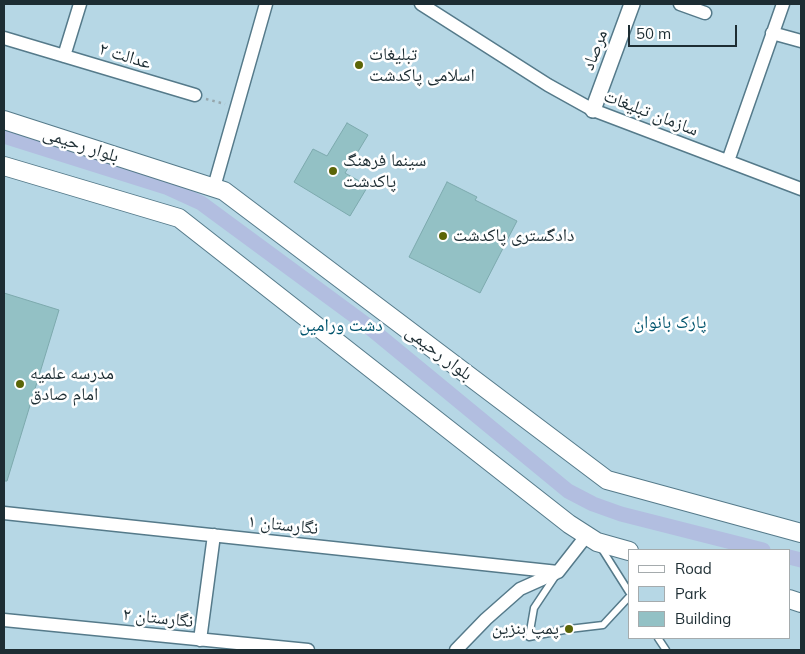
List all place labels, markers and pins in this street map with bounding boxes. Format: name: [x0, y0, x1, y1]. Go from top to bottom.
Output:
place label: تبلیغات اسلامی پاکدشت: [369, 44, 475, 86]
marker: تبلیغات اسلامی پاکدشت: [353, 59, 365, 71]
place label: سینما فرهنگ پاکدشت: [343, 150, 426, 192]
marker: سینما فرهنگ پاکدشت: [327, 165, 339, 177]
place label: دادگستری پاکدشت: [453, 225, 574, 247]
marker: دادگستری پاکدشت: [437, 230, 449, 242]
place label: مدرسه علمیه امام صادق: [30, 363, 114, 406]
marker: مدرسه علمیه امام صادق: [14, 378, 26, 390]
place label: پمپ بنزین: [492, 618, 559, 640]
marker: پمپ بنزین: [563, 623, 575, 635]

